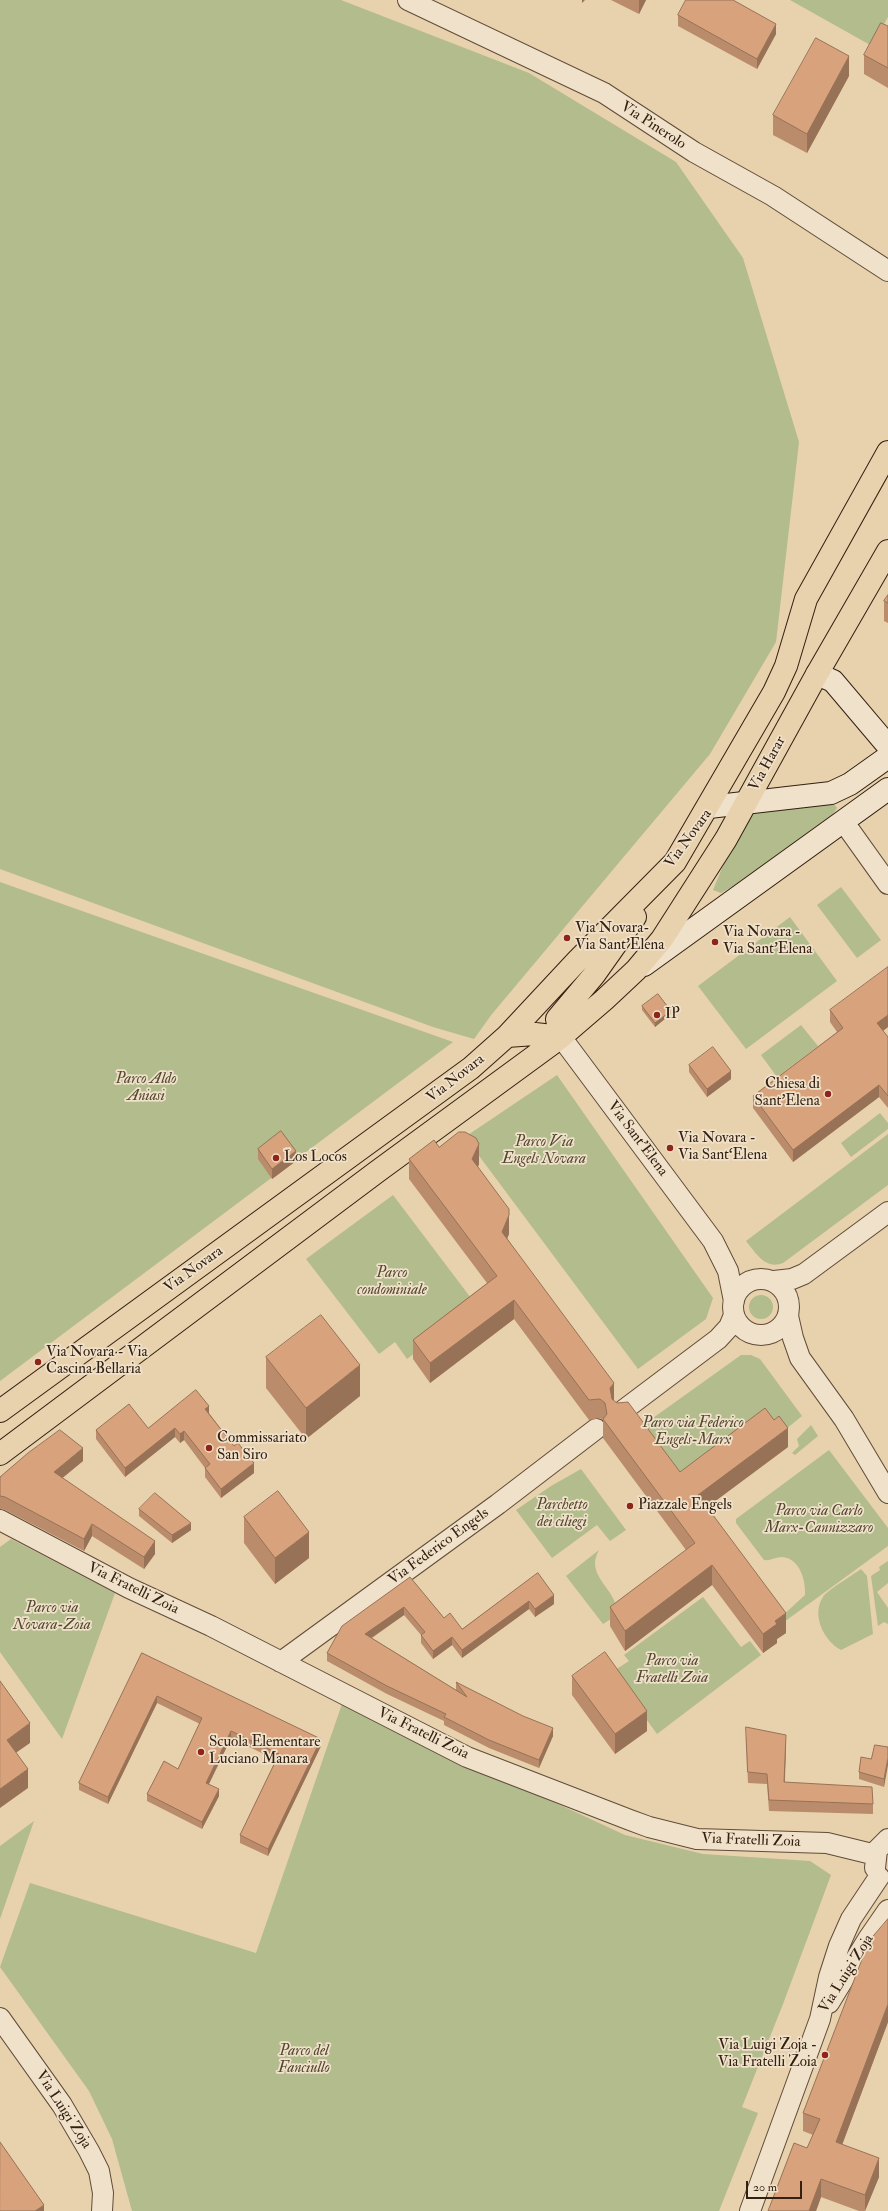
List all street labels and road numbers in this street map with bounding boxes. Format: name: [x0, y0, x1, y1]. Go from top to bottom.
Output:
street label: Via Pinerolo: [617, 98, 689, 154]
street label: Via Harar: [746, 734, 790, 794]
street label: Via Novara: [662, 806, 716, 872]
street label: Via Novara: [424, 1051, 488, 1107]
street label: Via Sant’Elena: [603, 1098, 671, 1180]
street label: Via Novara: [161, 1243, 227, 1297]
street label: Via Federico Engels: [385, 1504, 493, 1590]
street label: Via Fratelli Zoia: [84, 1559, 182, 1619]
street label: Via Fratelli Zoia: [374, 1704, 472, 1764]
street label: Via Fratelli Zoia: [701, 1830, 801, 1852]
street label: Via Luigi Zoja: [816, 1931, 878, 2017]
street label: Via Luigi Zoja: [31, 2068, 95, 2152]

